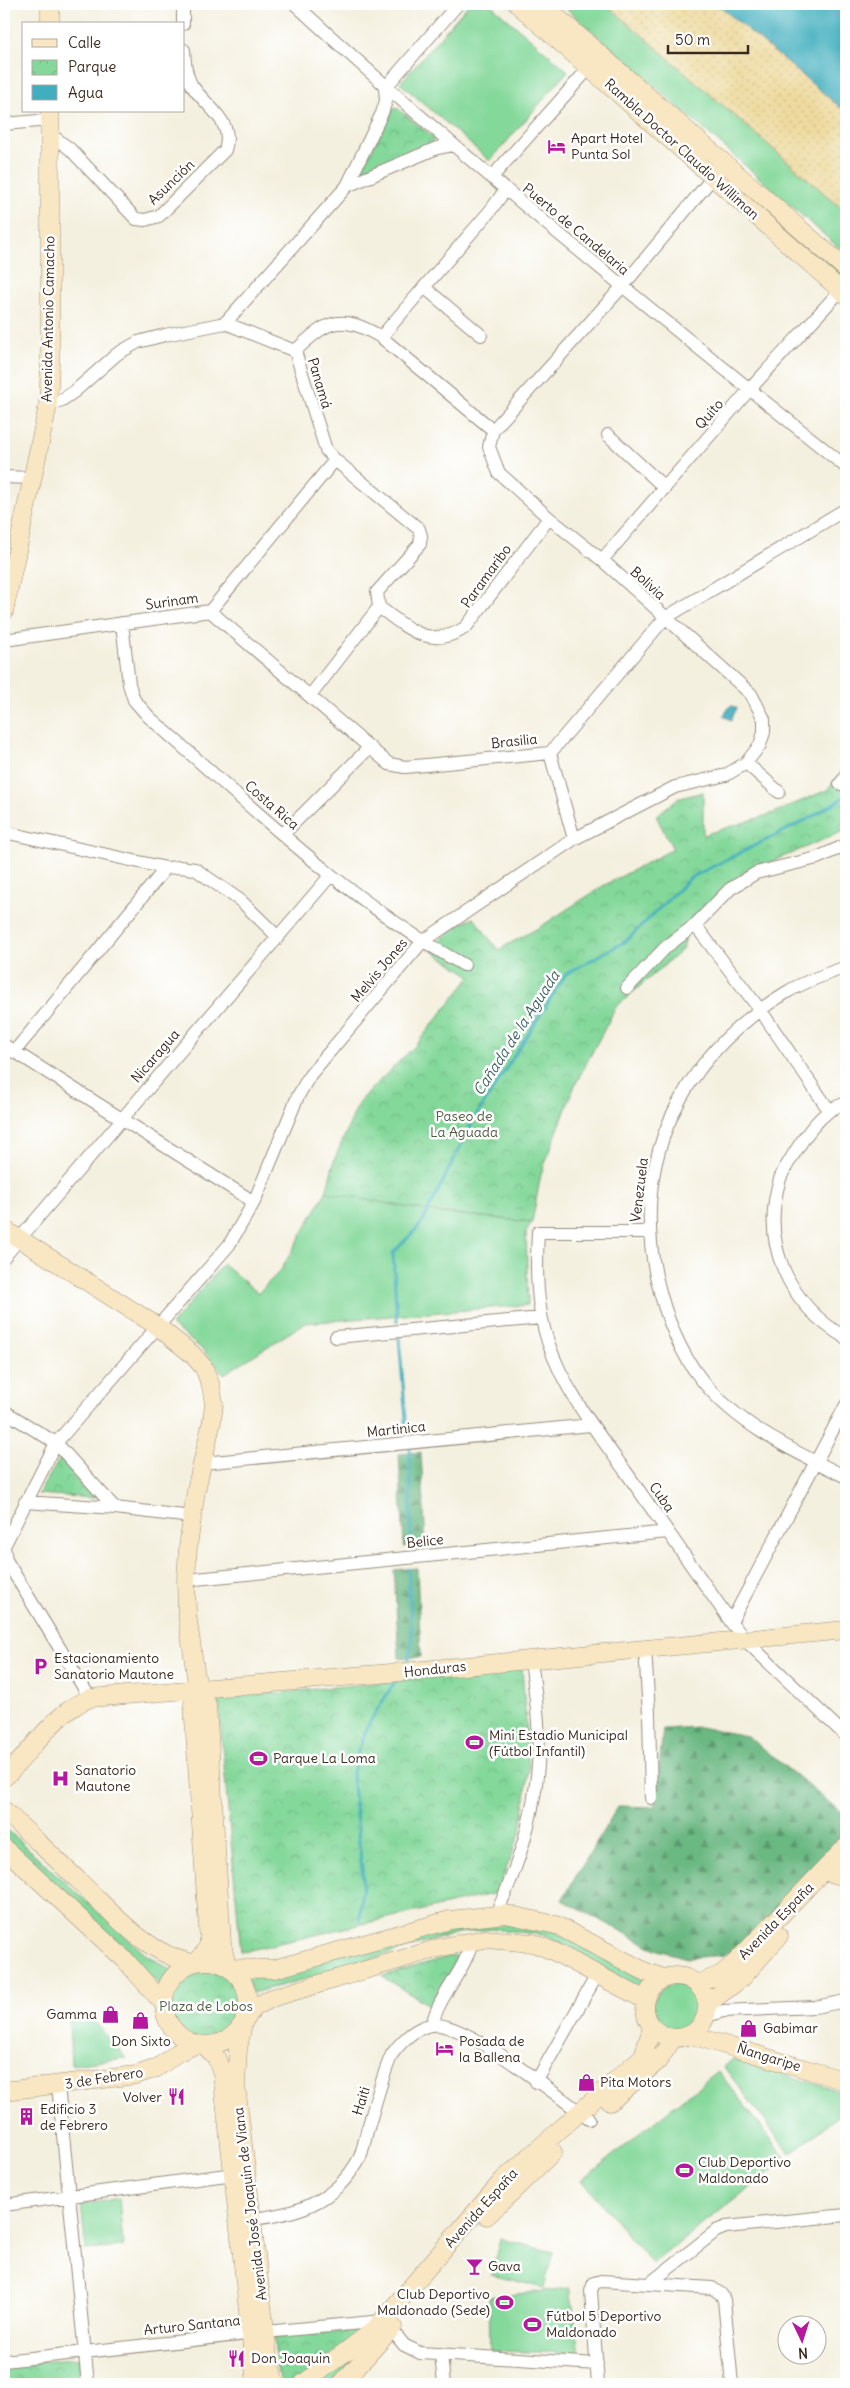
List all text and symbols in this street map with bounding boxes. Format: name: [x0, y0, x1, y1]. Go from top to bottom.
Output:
legend: [22, 22, 185, 112]
scale bar: [668, 22, 748, 54]
text: 50 m: [675, 30, 710, 49]
text: Calle: [68, 33, 101, 52]
text: Parque: [68, 57, 116, 76]
street label: Rambla Doctor Claudio Williman: [601, 75, 763, 223]
text: Agua: [68, 83, 104, 102]
place label: Apart Hotel Punta Sol: [571, 129, 643, 163]
hotel icon: Apart Hotel Punta Sol: [547, 136, 567, 156]
street label: Asunción: [144, 155, 198, 209]
street label: Puerto de Candelaria: [519, 179, 633, 279]
street label: Avenida Antonio Camacho: [38, 236, 58, 402]
street label: Panamá: [304, 355, 336, 411]
street label: Quito: [691, 395, 727, 433]
street label: Paramaribo: [457, 541, 515, 611]
street label: Bolivia: [627, 563, 669, 603]
street label: Surinam: [144, 588, 200, 614]
street label: Brasilia: [490, 730, 538, 752]
street label: Costa Rica: [241, 776, 303, 834]
street label: Melvis Jones: [347, 934, 411, 1006]
water label: Cañada de la Aguada: [469, 966, 564, 1099]
street label: Nicaragua: [127, 1025, 183, 1086]
park label: Paseo de La Aguada: [430, 1107, 498, 1141]
street label: Venezuela: [626, 1157, 652, 1223]
street label: Martinica: [366, 1417, 426, 1441]
street label: Cuba: [645, 1478, 679, 1516]
street label: Belice: [405, 1530, 445, 1552]
place label: Estacionamiento Sanatorio Mautone: [54, 1649, 174, 1683]
parking icon: Estacionamiento Sanatorio Mautone: [30, 1656, 50, 1676]
street label: Honduras: [403, 1657, 467, 1681]
place label: Mini Estadio Municipal (Fútbol Infantil): [489, 1726, 628, 1760]
sports icon: Mini Estadio Municipal (Fútbol Infantil): [465, 1733, 485, 1753]
sports icon: Parque La Loma: [249, 1748, 269, 1768]
place label: Parque La Loma: [273, 1749, 376, 1767]
place label: Sanatorio Mautone: [75, 1761, 136, 1795]
hospital icon: Sanatorio Mautone: [51, 1768, 71, 1788]
street label: Avenida España: [735, 1879, 817, 1963]
park label: Plaza de Lobos: [159, 1997, 253, 2015]
shop icon: Gamma: [101, 2004, 121, 2024]
place label: Gamma: [46, 2005, 97, 2023]
shop icon: Don Sixto: [131, 2011, 151, 2031]
shop icon: Gabimar: [739, 2018, 759, 2038]
place label: Gabimar: [763, 2019, 818, 2037]
place label: Don Sixto: [111, 2032, 171, 2050]
place label: Posada de la Ballena: [459, 2032, 525, 2066]
hotel icon: Posada de la Ballena: [435, 2039, 455, 2059]
street label: Ñangaripe: [735, 2039, 803, 2075]
street label: 3 de Febrero: [64, 2063, 145, 2093]
shop icon: Pita Motors: [576, 2072, 596, 2092]
place label: Pita Motors: [600, 2073, 671, 2091]
street label: Haiti: [348, 2084, 374, 2118]
restaurant icon: Volver: [166, 2087, 186, 2107]
place label: Volver: [123, 2088, 162, 2106]
place label: Edificio 3 de Febrero: [40, 2100, 108, 2134]
street label: Avenida José Joaquín de Viana: [229, 2106, 271, 2302]
building icon: Edificio 3 de Febrero: [16, 2107, 36, 2127]
place label: Club Deportivo Maldonado: [698, 2153, 791, 2187]
sports icon: Club Deportivo Maldonado: [674, 2160, 694, 2180]
street label: Avenida España: [441, 2165, 521, 2251]
bar icon: Gava: [464, 2256, 484, 2276]
place label: Gava: [488, 2257, 521, 2275]
place label: Club Deportivo Maldonado (Sede): [377, 2285, 490, 2319]
sports icon: Club Deportivo Maldonado (Sede): [494, 2292, 514, 2312]
place label: Fútbol 5 Deportivo Maldonado: [546, 2307, 661, 2341]
street label: Arturo Santana: [143, 2311, 241, 2339]
sports icon: Fútbol 5 Deportivo Maldonado: [522, 2314, 542, 2334]
north arrow: [778, 2316, 828, 2366]
text: N: [797, 2344, 808, 2362]
restaurant icon: Don Joaquin: [227, 2348, 247, 2368]
place label: Don Joaquin: [251, 2349, 330, 2367]

